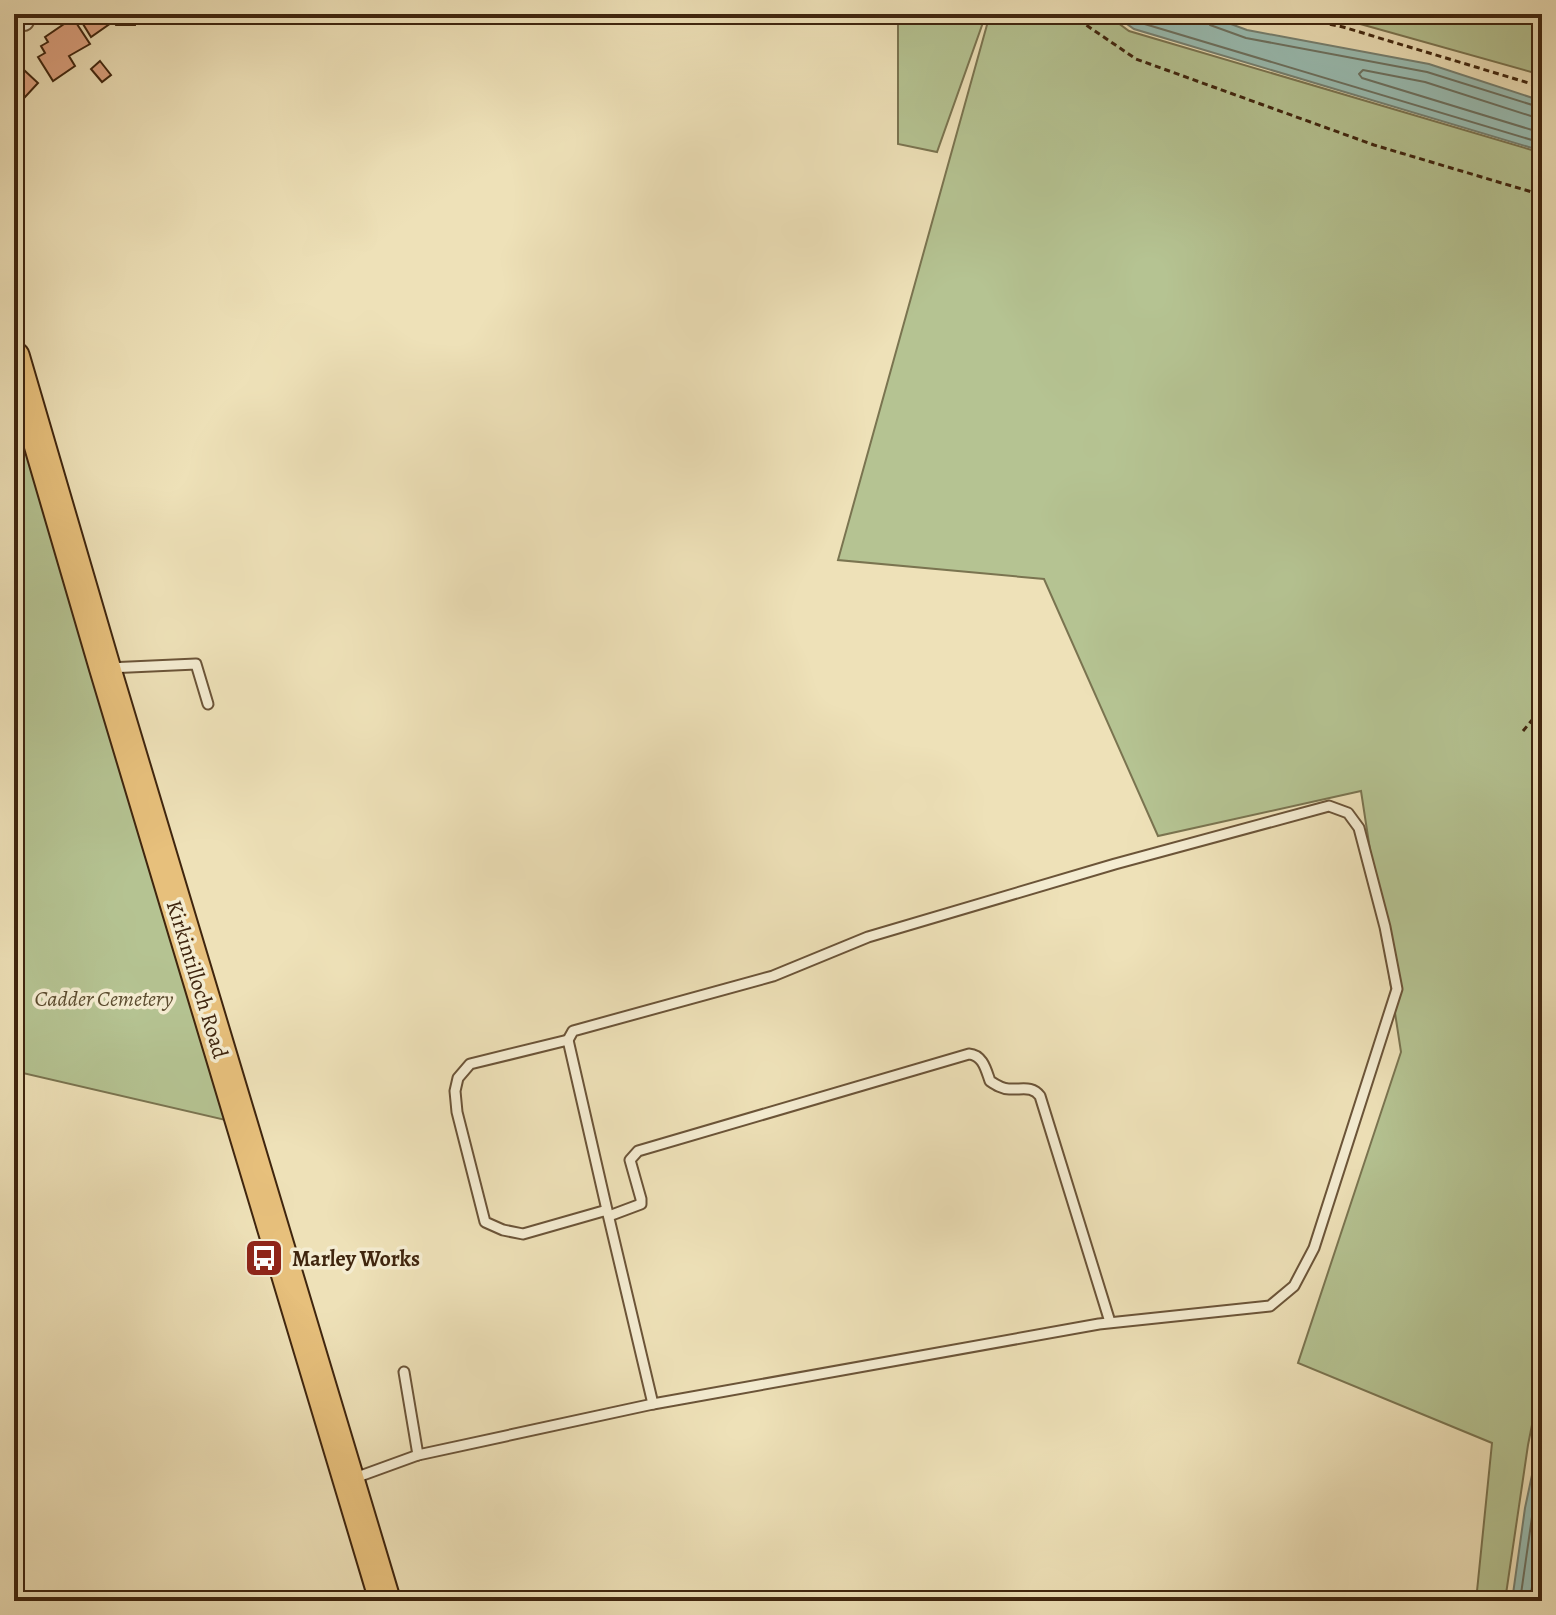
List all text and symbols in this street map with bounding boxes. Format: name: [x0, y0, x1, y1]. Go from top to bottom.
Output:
street label: Kirkintilloch Road: [159, 896, 235, 1062]
park label: Cadder Cemetery: [35, 984, 174, 1014]
bus stop icon: Marley Works: [243, 1237, 285, 1279]
place label: Marley Works: [292, 1244, 420, 1274]

